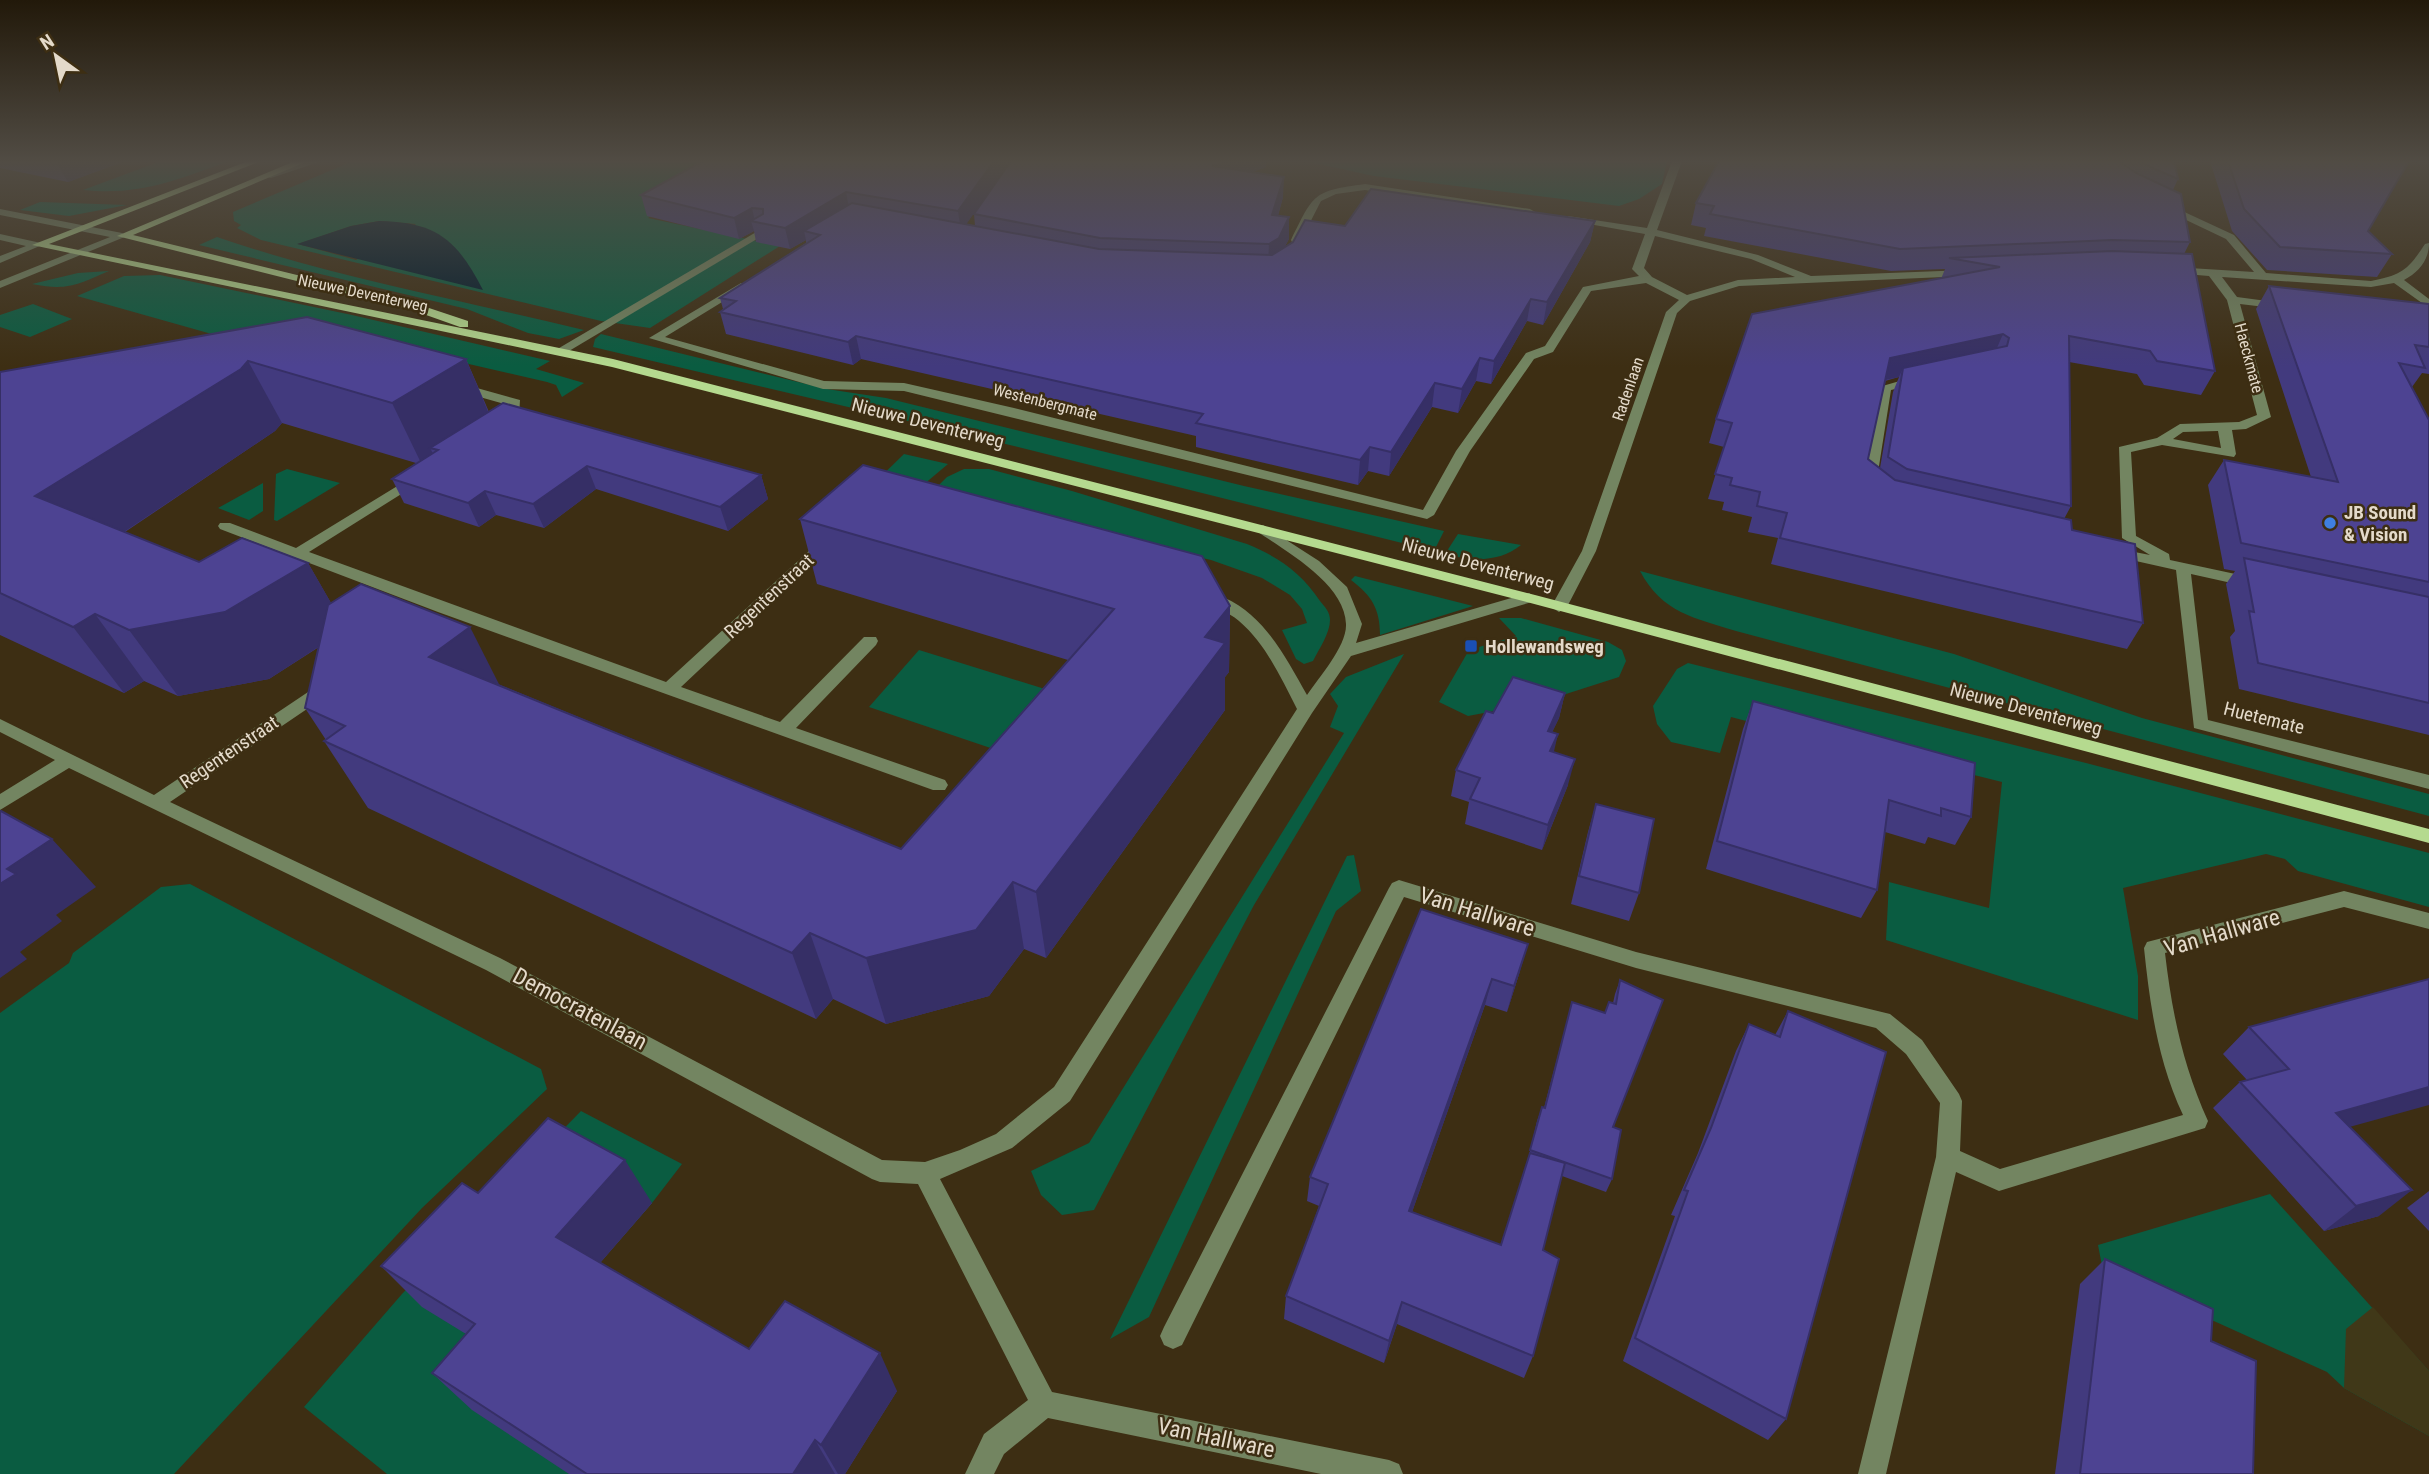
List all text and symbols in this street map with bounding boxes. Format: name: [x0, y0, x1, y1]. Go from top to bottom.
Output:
north arrow: [21, 21, 91, 91]
text: N: [36, 29, 58, 55]
street label: Nieuwe Deventerweg: [296, 270, 430, 316]
street label: Haeckmate: [2231, 321, 2267, 395]
street label: Radenlaan: [1608, 355, 1648, 423]
street label: Westenbergmate: [991, 380, 1099, 424]
street label: Nieuwe Deventerweg: [849, 393, 1007, 453]
place label: JB Sound & Vision: [2344, 501, 2416, 546]
marker: JB Sound & Vision: [2322, 515, 2338, 531]
street label: Nieuwe Deventerweg: [1399, 533, 1557, 595]
street label: Regentenstraat: [720, 549, 818, 643]
place label: Hollewandsweg: [1485, 635, 1604, 658]
marker: Hollewandsweg: [1463, 638, 1479, 654]
street label: Nieuwe Deventerweg: [1947, 678, 2105, 740]
street label: Huetemate: [2221, 697, 2307, 739]
street label: Regentenstraat: [175, 711, 283, 793]
street label: Van Hallware: [1416, 882, 1538, 942]
street label: Van Hallware: [2161, 904, 2283, 962]
street label: Democratenlaan: [508, 962, 652, 1056]
street label: Van Hallware: [1155, 1412, 1277, 1464]

